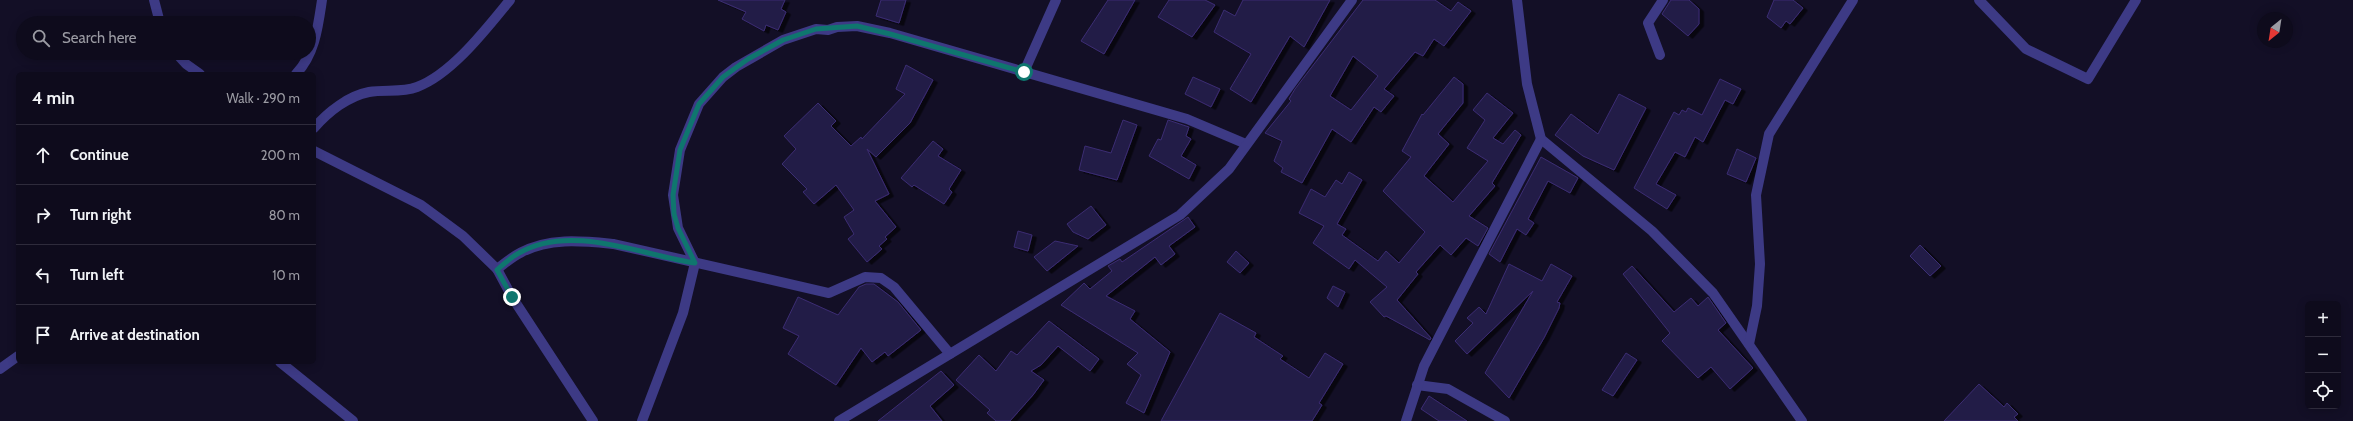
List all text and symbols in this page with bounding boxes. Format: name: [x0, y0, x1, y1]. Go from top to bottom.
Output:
north arrow: [2257, 12, 2293, 48]
search box: [16, 16, 316, 60]
icon: search: [30, 27, 52, 49]
text: Search here: [62, 29, 137, 47]
route start: [1015, 63, 1033, 81]
text: 4 min: [32, 88, 75, 108]
text: Walk · 290 m: [227, 90, 300, 106]
icon: ahead: [32, 144, 54, 166]
text: Continue: [70, 146, 129, 164]
text: 200 m: [261, 147, 300, 163]
icon: right: [32, 204, 54, 226]
text: Turn right: [70, 206, 131, 224]
text: 80 m: [269, 207, 300, 223]
icon: left: [32, 264, 54, 286]
text: Turn left: [70, 266, 124, 284]
text: 10 m: [272, 267, 300, 283]
route end: [503, 288, 521, 306]
map controls: [2305, 301, 2341, 409]
button: +: [2305, 301, 2341, 337]
icon: arrive: [32, 324, 54, 346]
text: Arrive at destination: [70, 326, 200, 344]
button: −: [2305, 337, 2341, 373]
button: locate: [2305, 373, 2341, 409]

